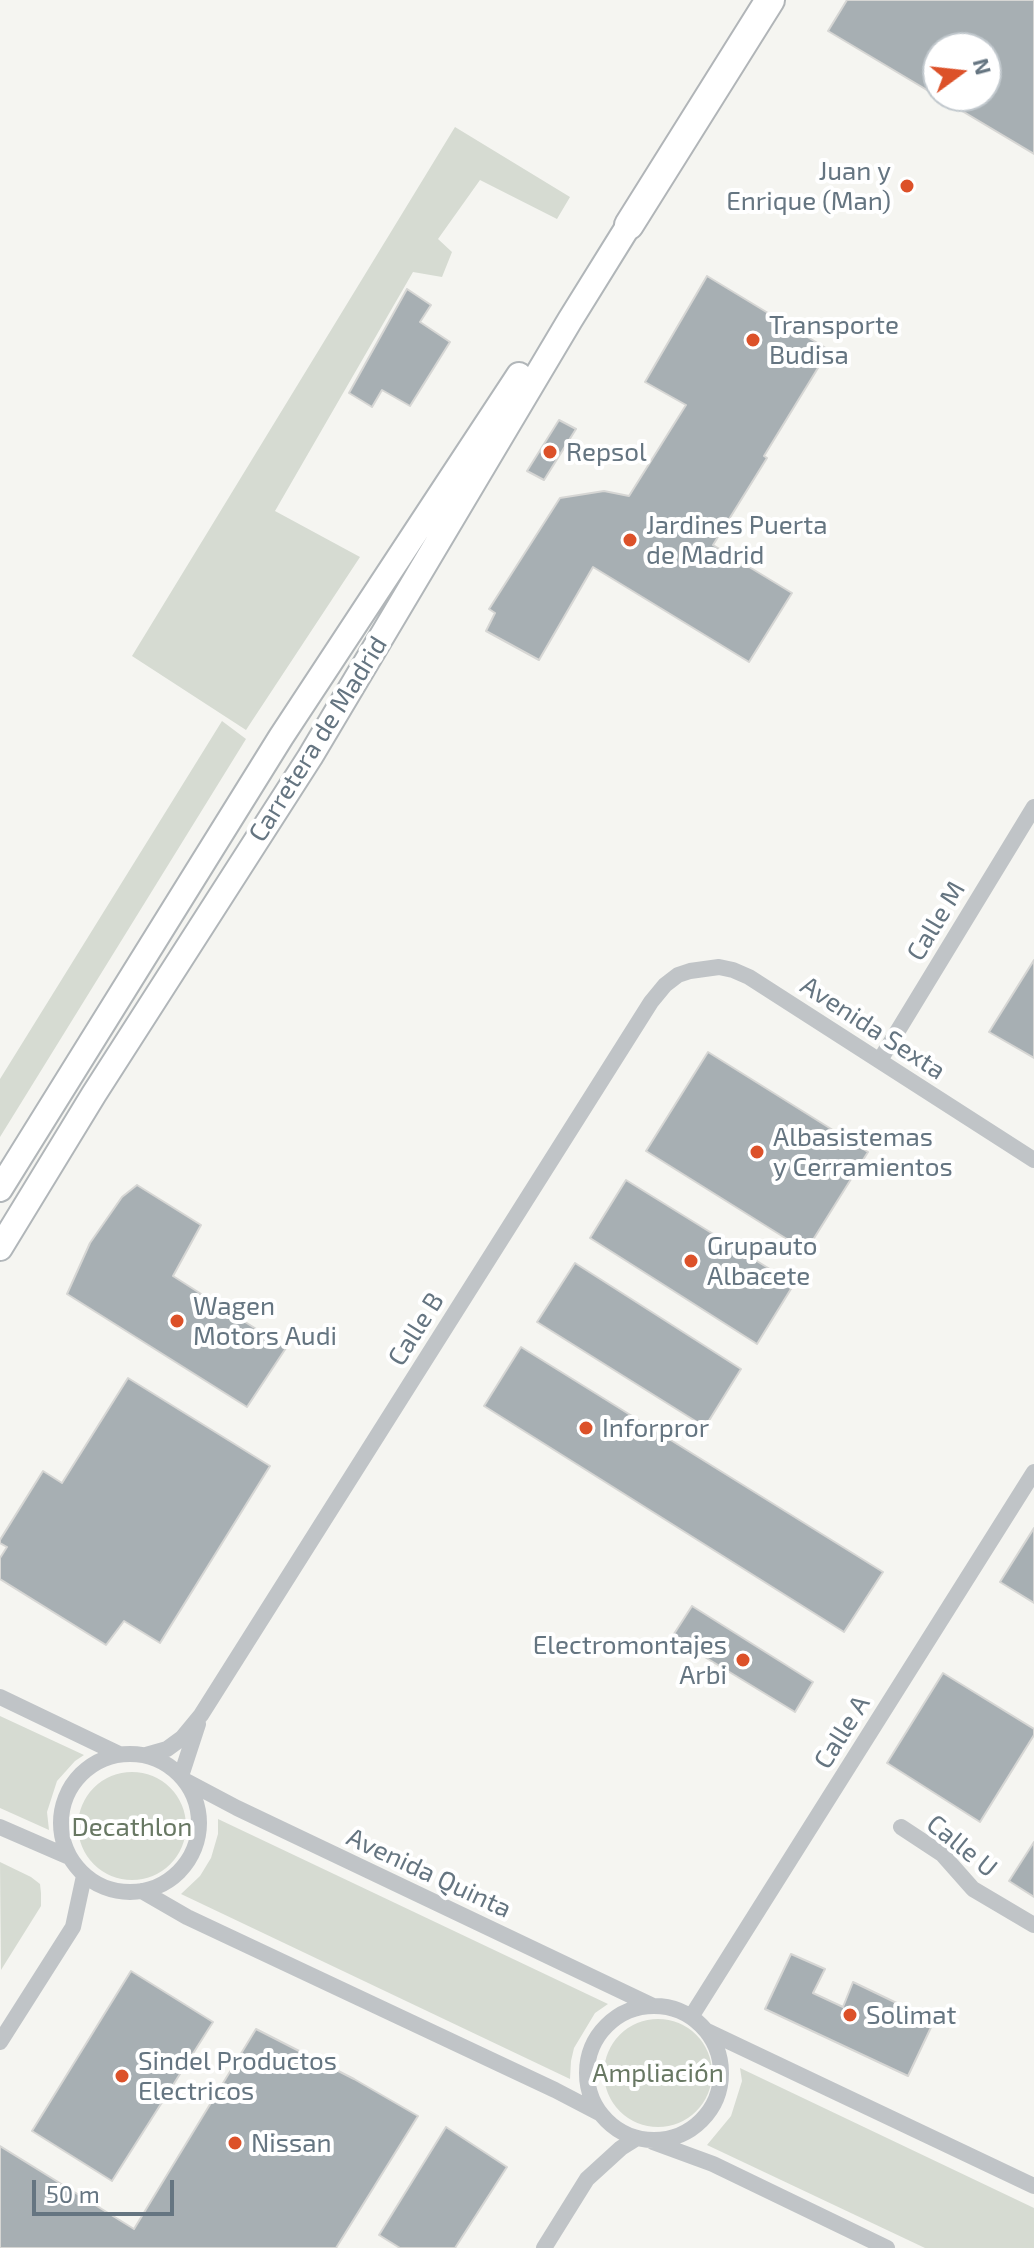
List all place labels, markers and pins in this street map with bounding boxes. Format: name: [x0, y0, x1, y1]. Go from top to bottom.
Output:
place label: Juan y Enrique (Man): [726, 155, 891, 216]
marker: Juan y Enrique (Man): [898, 177, 916, 195]
place label: Transporte Budisa: [769, 309, 899, 370]
marker: Transporte Budisa: [744, 331, 762, 349]
place label: Repsol: [566, 436, 647, 468]
marker: Repsol: [541, 443, 559, 461]
place label: Jardines Puerta de Madrid: [646, 509, 827, 570]
marker: Jardines Puerta de Madrid: [621, 531, 639, 549]
place label: Albasistemas y Cerramientos: [773, 1121, 953, 1182]
marker: Albasistemas y Cerramientos: [748, 1143, 766, 1161]
place label: Grupauto Albacete: [707, 1230, 817, 1292]
marker: Grupauto Albacete: [682, 1252, 700, 1270]
place label: Wagen Motors Audi: [193, 1290, 337, 1352]
marker: Wagen Motors Audi: [168, 1312, 186, 1330]
place label: Inforpror: [602, 1412, 709, 1444]
marker: Inforpror: [577, 1419, 595, 1437]
place label: Electromontajes Arbi: [533, 1629, 727, 1690]
marker: Electromontajes Arbi: [734, 1651, 752, 1669]
place label: Solimat: [866, 1999, 956, 2031]
marker: Solimat: [841, 2006, 859, 2024]
place label: Sindel Productos Electricos: [138, 2045, 337, 2106]
marker: Sindel Productos Electricos: [113, 2067, 131, 2085]
place label: Nissan: [251, 2127, 332, 2159]
marker: Nissan: [226, 2134, 244, 2152]

